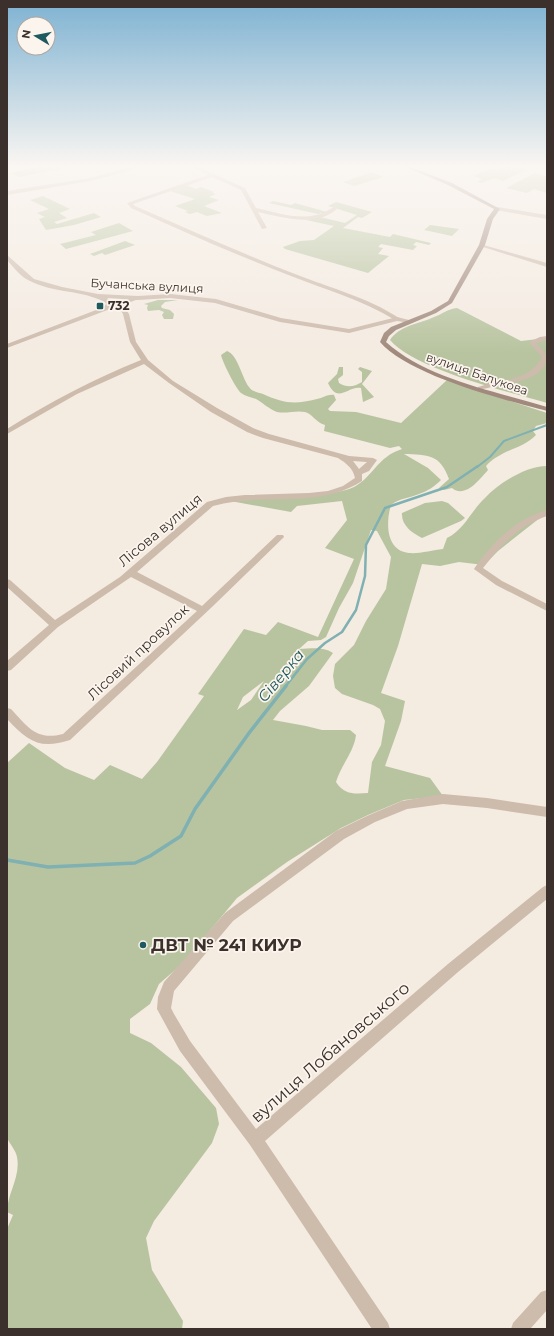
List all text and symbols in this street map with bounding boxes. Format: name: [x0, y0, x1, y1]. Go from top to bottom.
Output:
north arrow: [16, 16, 56, 56]
text: N: [18, 29, 34, 40]
street label: Бучанська вулиця: [90, 275, 204, 296]
place label: 732: [108, 298, 129, 313]
marker: 732: [95, 301, 105, 311]
street label: вулиця Балукова: [424, 349, 530, 398]
street label: Лісова вулиця: [114, 490, 206, 570]
street label: Лісовий провулок: [83, 600, 193, 704]
water label: Сіверка: [253, 646, 308, 706]
place label: ДВТ № 241 КИУР: [151, 935, 301, 955]
marker: ДВТ № 241 КИУР: [138, 940, 148, 950]
street label: вулиця Лобановського: [246, 977, 414, 1127]

